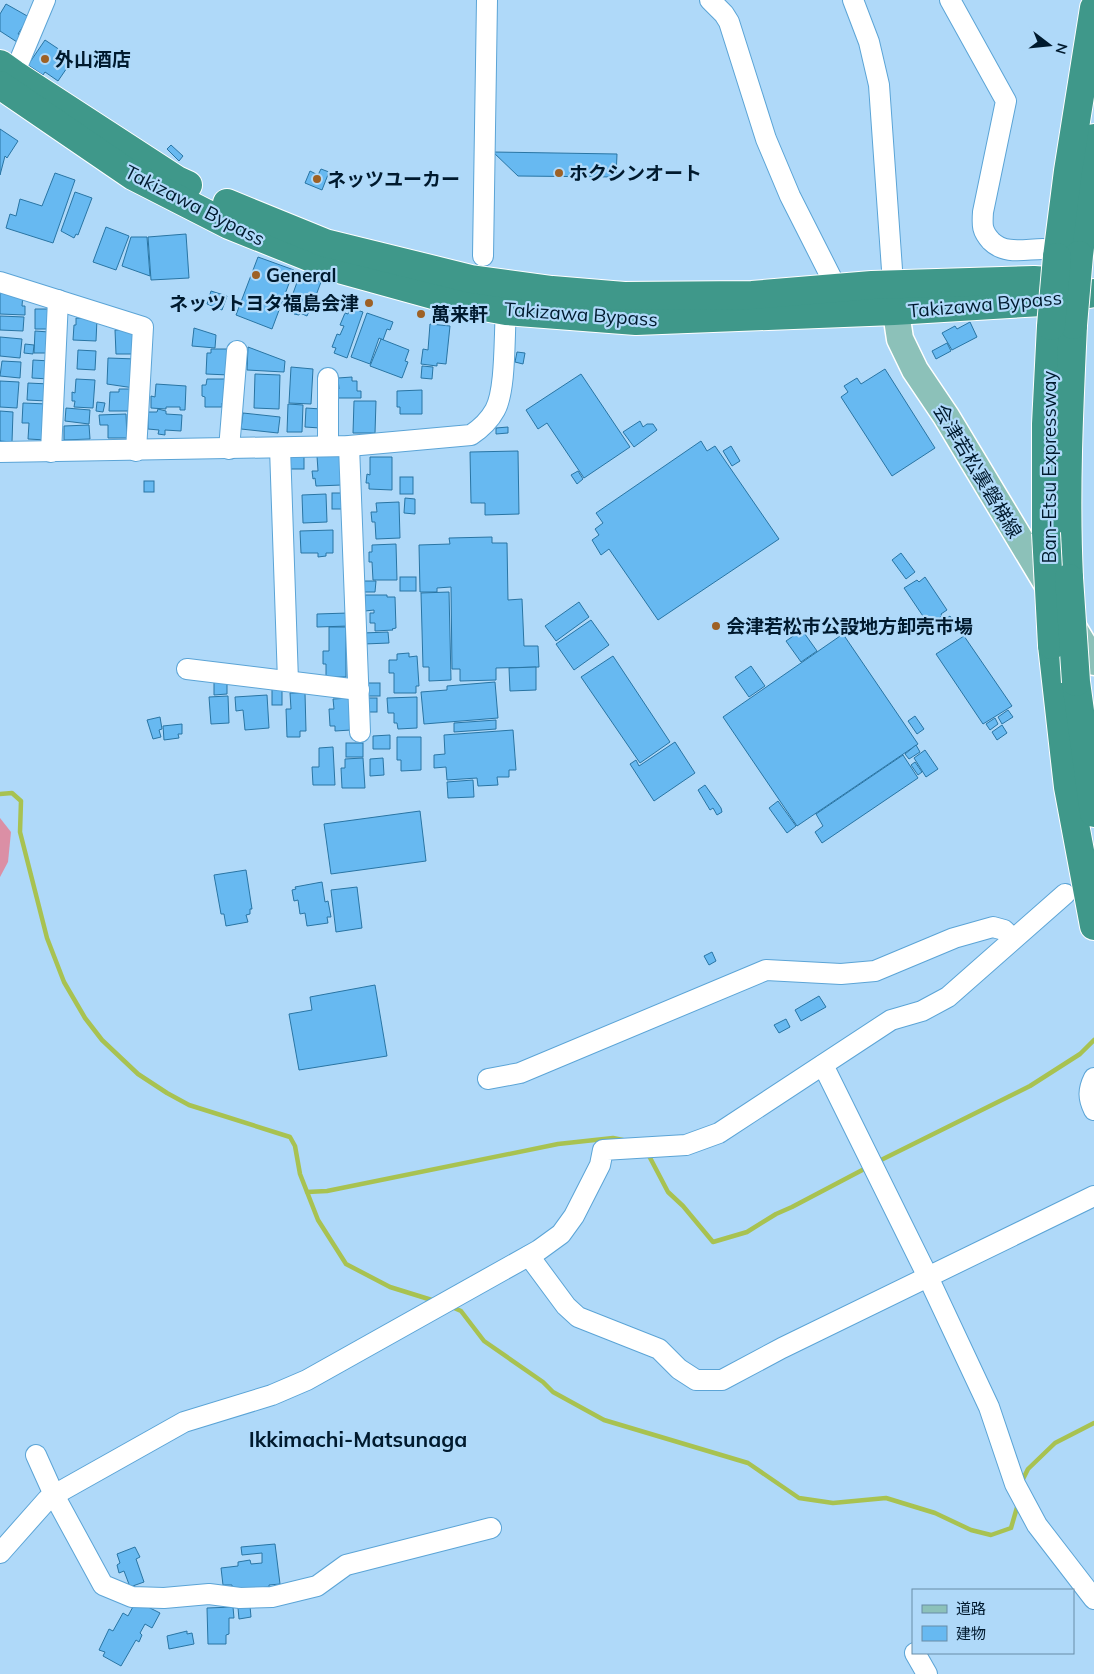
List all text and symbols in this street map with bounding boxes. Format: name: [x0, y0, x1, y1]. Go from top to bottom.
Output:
north arrow: [1024, 20, 1074, 70]
text: N: [1051, 41, 1072, 56]
place label: 外山酒店: [55, 47, 131, 71]
marker: 外山酒店: [39, 53, 51, 65]
street label: Takizawa Bypass: [121, 159, 269, 251]
place label: ホクシンオート: [569, 161, 702, 185]
place label: ネッツユーカー: [327, 167, 460, 191]
marker: ホクシンオート: [553, 167, 565, 179]
marker: ネッツユーカー: [311, 173, 323, 185]
place label: General: [266, 263, 336, 287]
marker: General: [250, 269, 262, 281]
street label: Takizawa Bypass: [907, 285, 1063, 323]
place label: ネッツトヨタ福島会津: [169, 291, 359, 315]
marker: ネッツトヨタ福島会津: [363, 297, 375, 309]
street label: Takizawa Bypass: [503, 297, 659, 331]
place label: 萬来軒: [431, 302, 488, 326]
marker: 萬来軒: [415, 308, 427, 320]
street label: Ban-Etsu Expressway: [1037, 371, 1061, 563]
street label: 会津若松裏磐梯線: [929, 400, 1027, 542]
place label: 会津若松市公設地方卸売市場: [726, 614, 973, 638]
marker: 会津若松市公設地方卸売市場: [710, 620, 722, 632]
district label: Ikkimachi-Matsunaga: [249, 1426, 467, 1452]
legend: [912, 1589, 1074, 1654]
text: 道路: [956, 1599, 986, 1618]
text: 建物: [956, 1624, 986, 1643]

